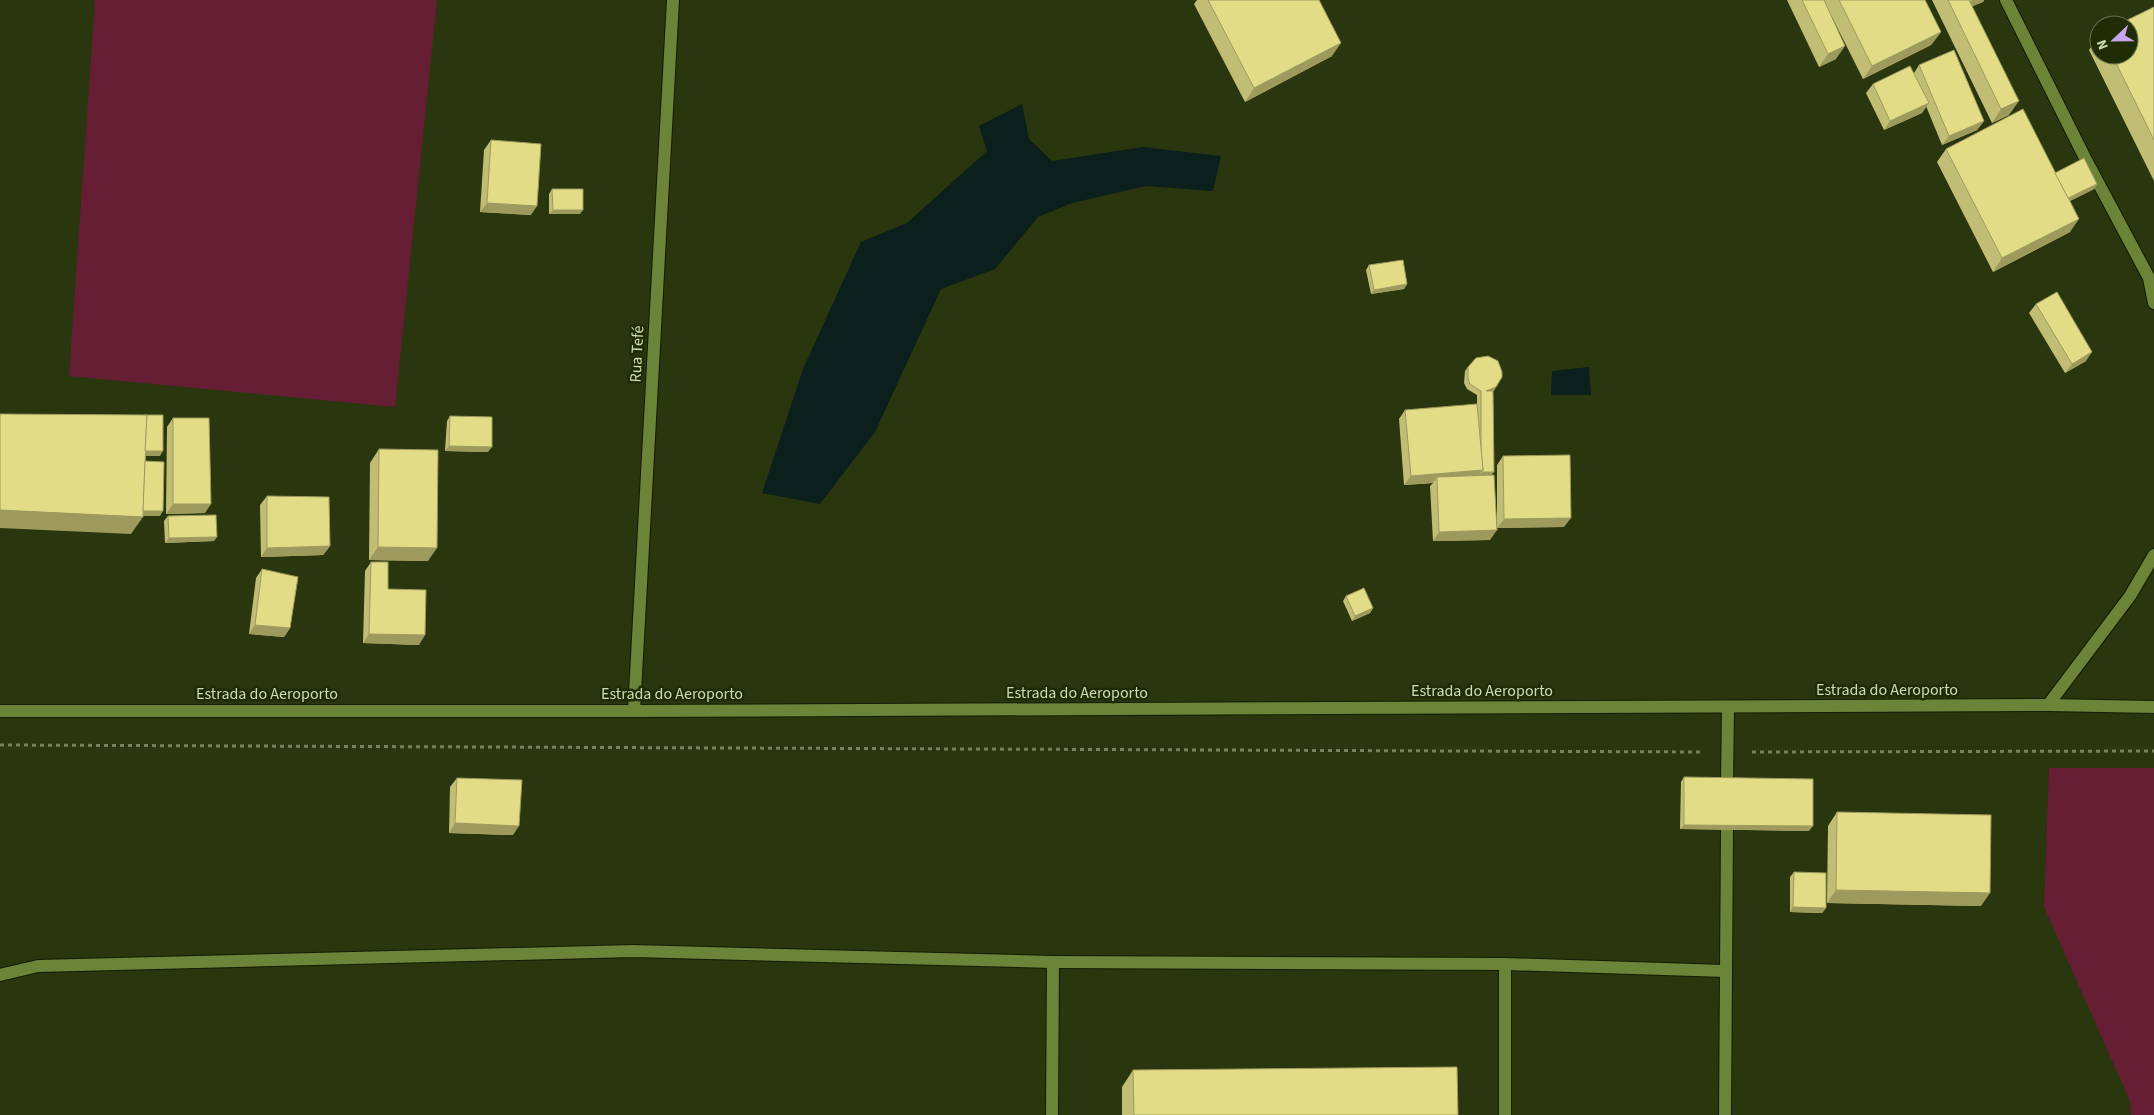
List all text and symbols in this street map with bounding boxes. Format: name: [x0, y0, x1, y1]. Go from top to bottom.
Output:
north arrow: [2089, 15, 2139, 65]
text: N: [2092, 36, 2114, 53]
street label: Rua Tefé: [625, 325, 649, 383]
street label: Estrada do Aeroporto: [1816, 679, 1958, 701]
street label: Estrada do Aeroporto: [1411, 680, 1553, 702]
street label: Estrada do Aeroporto: [1006, 682, 1148, 704]
street label: Estrada do Aeroporto: [196, 683, 338, 705]
street label: Estrada do Aeroporto: [601, 683, 743, 705]

